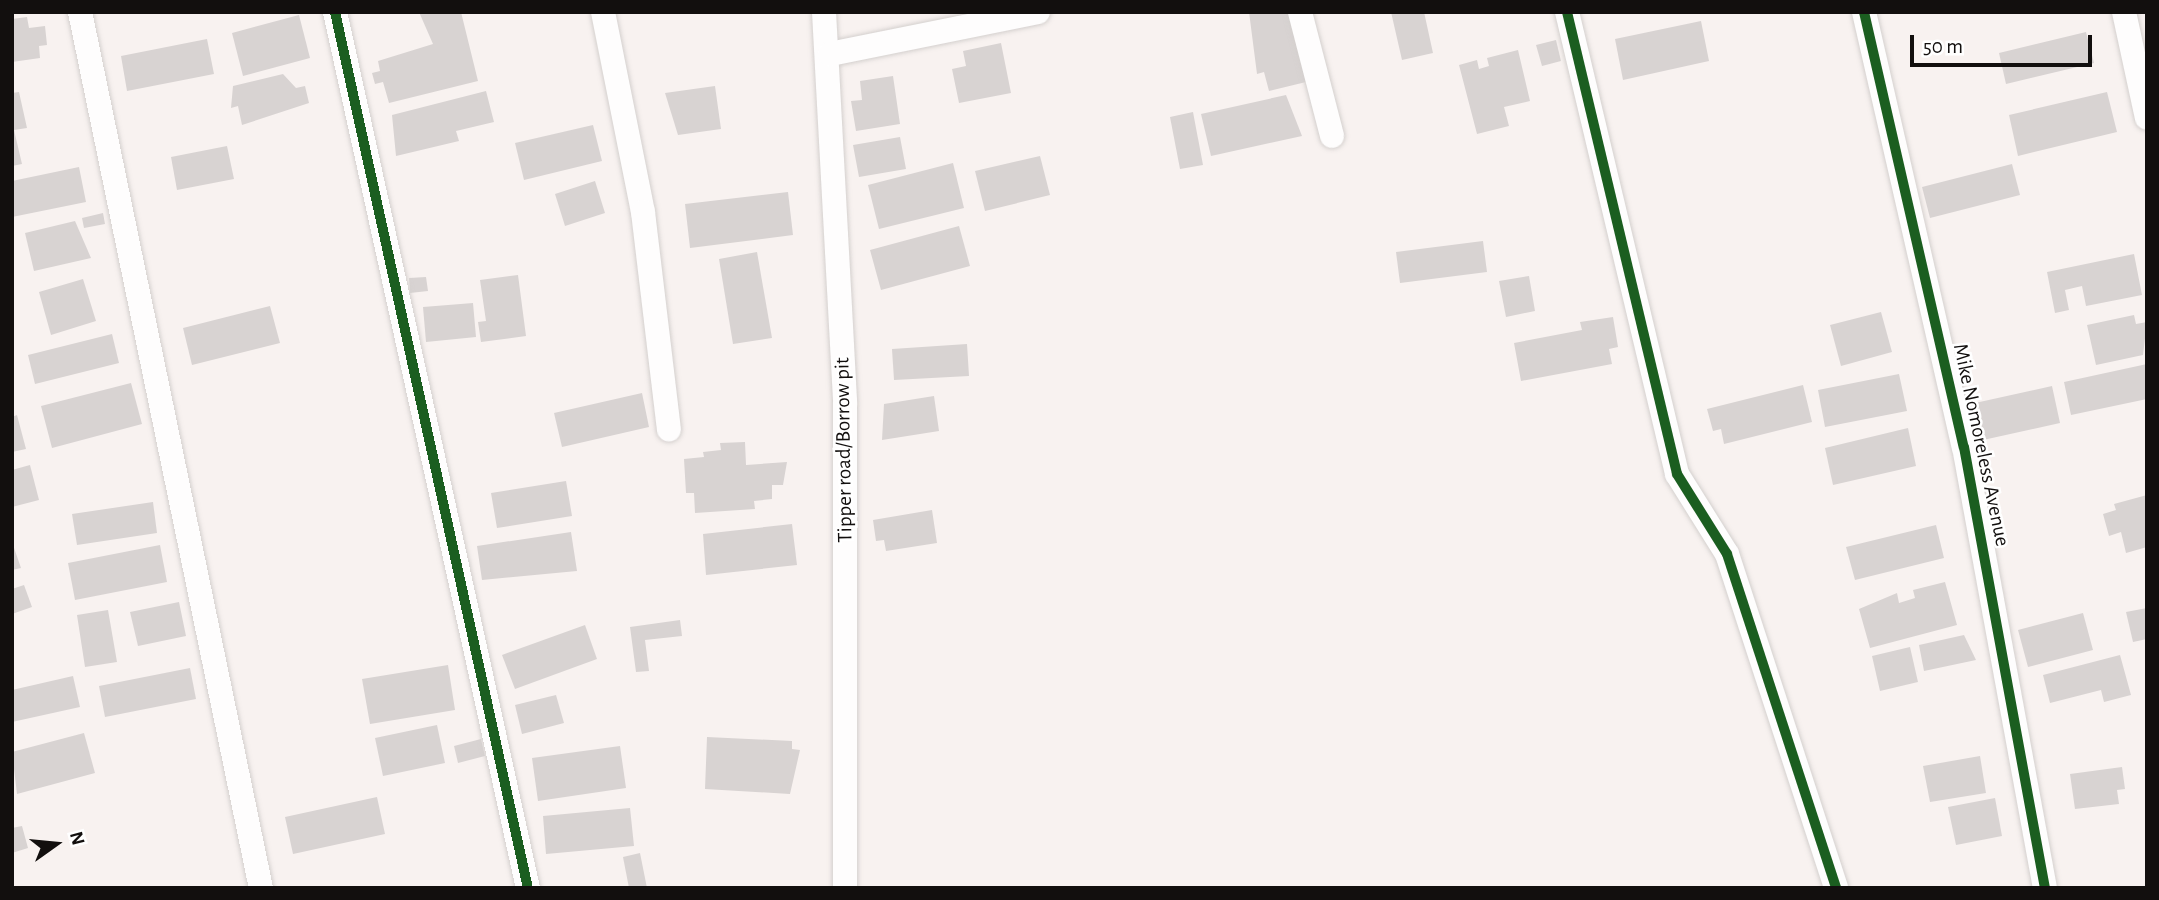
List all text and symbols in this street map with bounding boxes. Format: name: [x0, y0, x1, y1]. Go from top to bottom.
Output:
scale bar: [1914, 21, 2096, 65]
text: 50 m: [1923, 36, 1963, 57]
street label: Mike Nomoreless Avenue: [1947, 341, 2015, 549]
street label: Tipper road/Borrow pit: [830, 357, 858, 543]
north arrow: [21, 809, 91, 879]
text: N: [66, 830, 88, 847]

